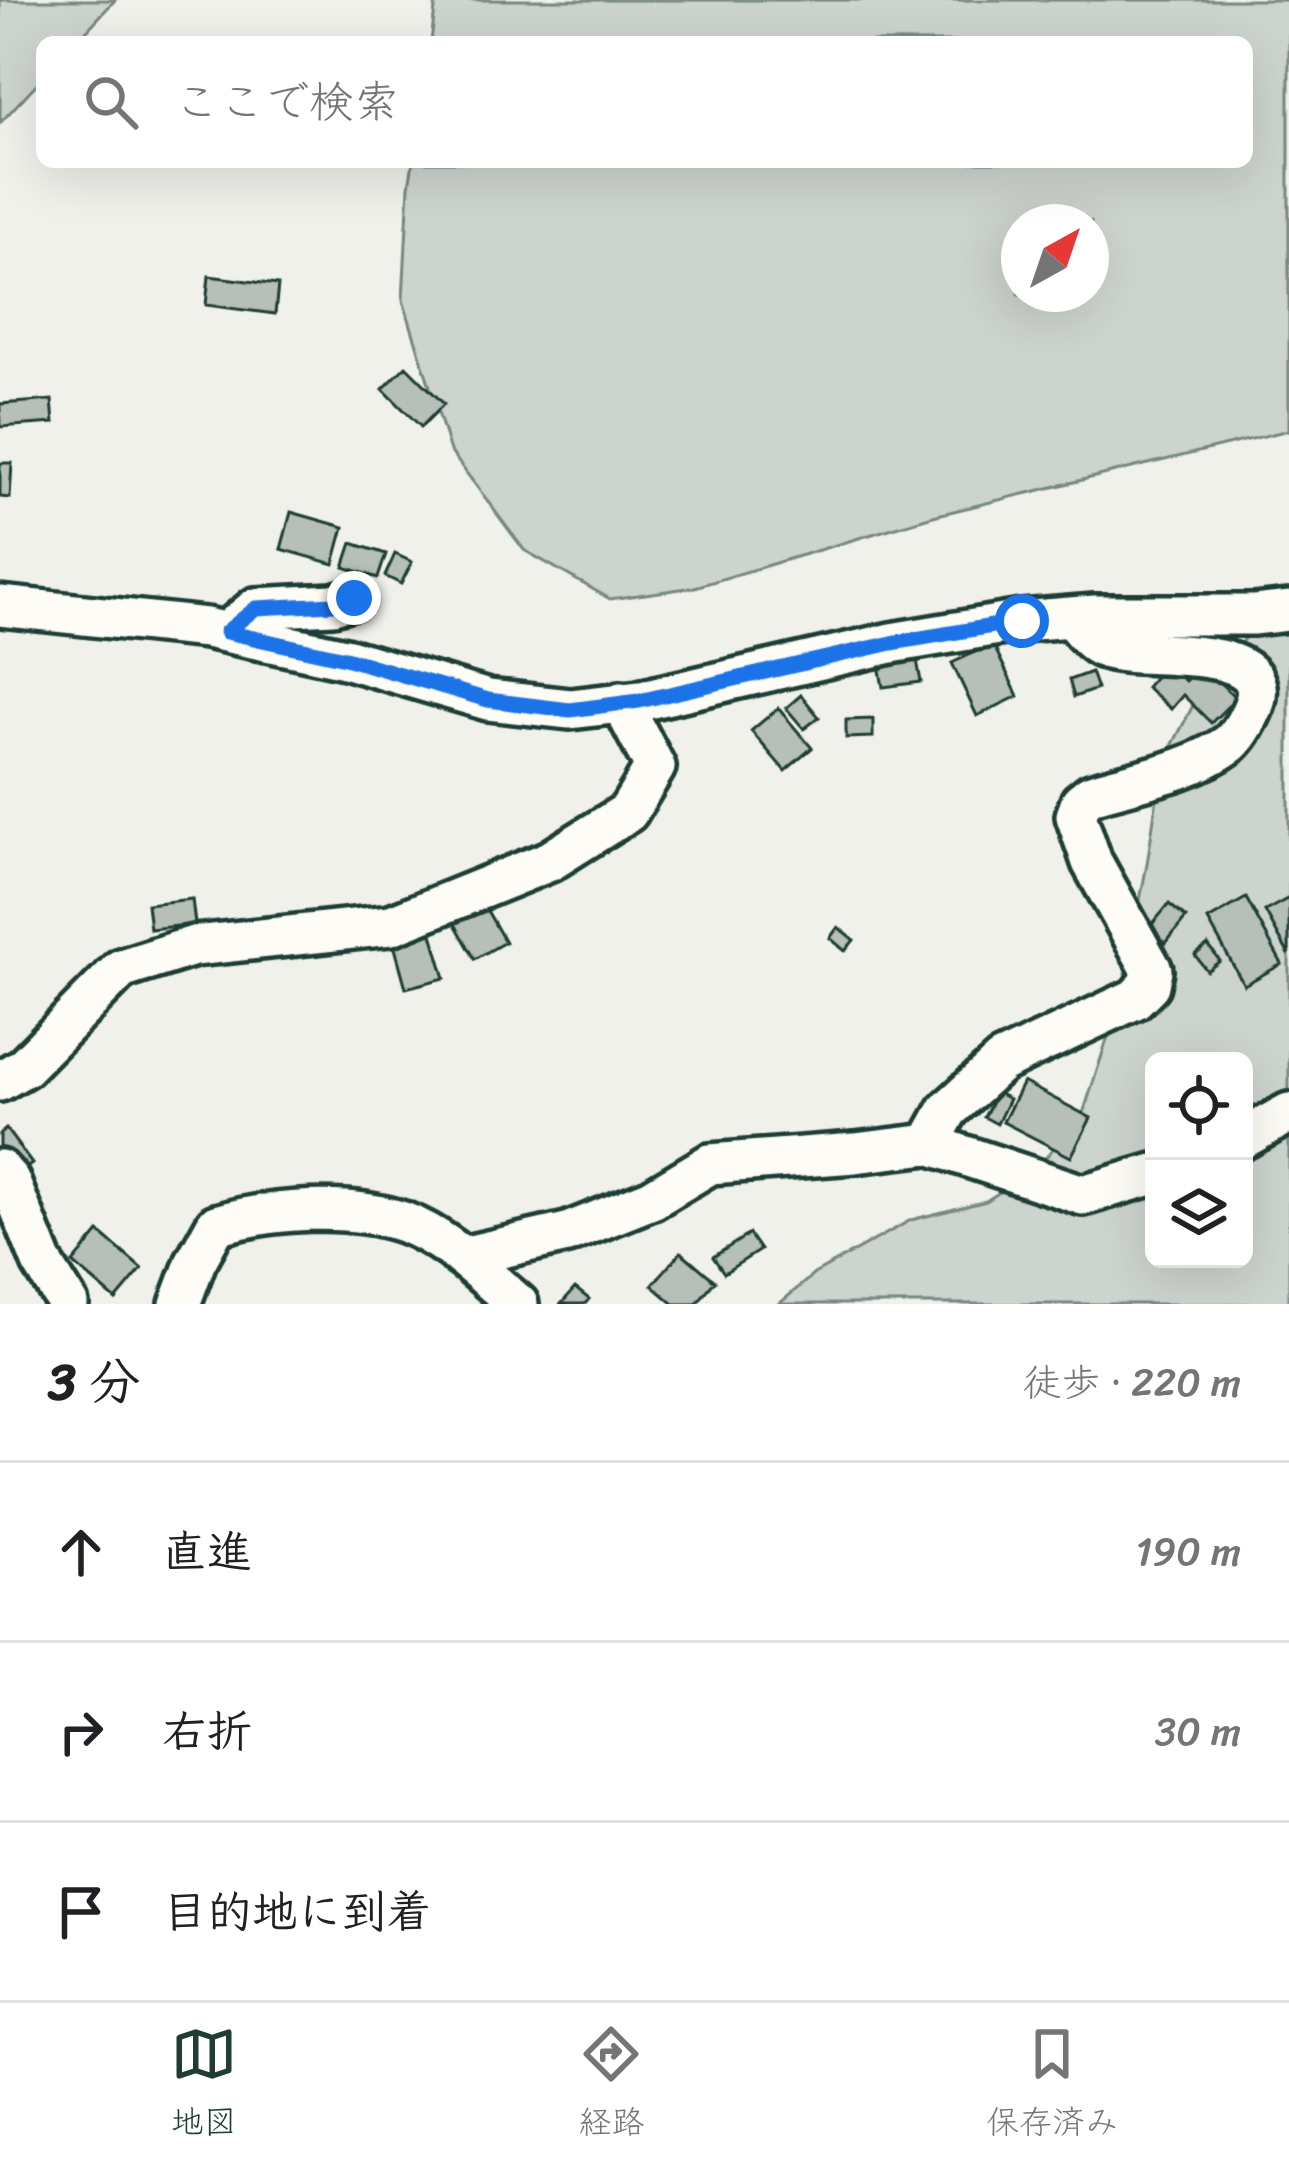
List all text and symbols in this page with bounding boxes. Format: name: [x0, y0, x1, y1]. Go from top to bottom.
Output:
search box: [36, 36, 1253, 168]
text: ここで検索: [174, 62, 399, 142]
icon: search: [78, 69, 144, 135]
north arrow: [1001, 204, 1109, 312]
route end: [327, 571, 381, 625]
route start: [995, 594, 1049, 648]
map controls: [1145, 1052, 1253, 1268]
button: locate: [1145, 1052, 1253, 1160]
button: layers: [1145, 1160, 1253, 1268]
text: 3 分: [48, 1337, 140, 1427]
text: 徒歩 · 220 m: [1023, 1348, 1241, 1417]
text: 直進: [162, 1512, 252, 1592]
text: 190 m: [1136, 1517, 1241, 1586]
icon: ahead: [48, 1519, 114, 1585]
text: 右折: [162, 1692, 252, 1772]
text: 30 m: [1155, 1697, 1241, 1766]
icon: right: [48, 1699, 114, 1765]
text: 目的地に到着: [162, 1872, 432, 1952]
icon: arrive: [48, 1879, 114, 1945]
tab: 地図: [171, 2021, 237, 2151]
tab: 経路: [578, 2021, 644, 2151]
tab: 保存済み: [986, 2021, 1118, 2151]

